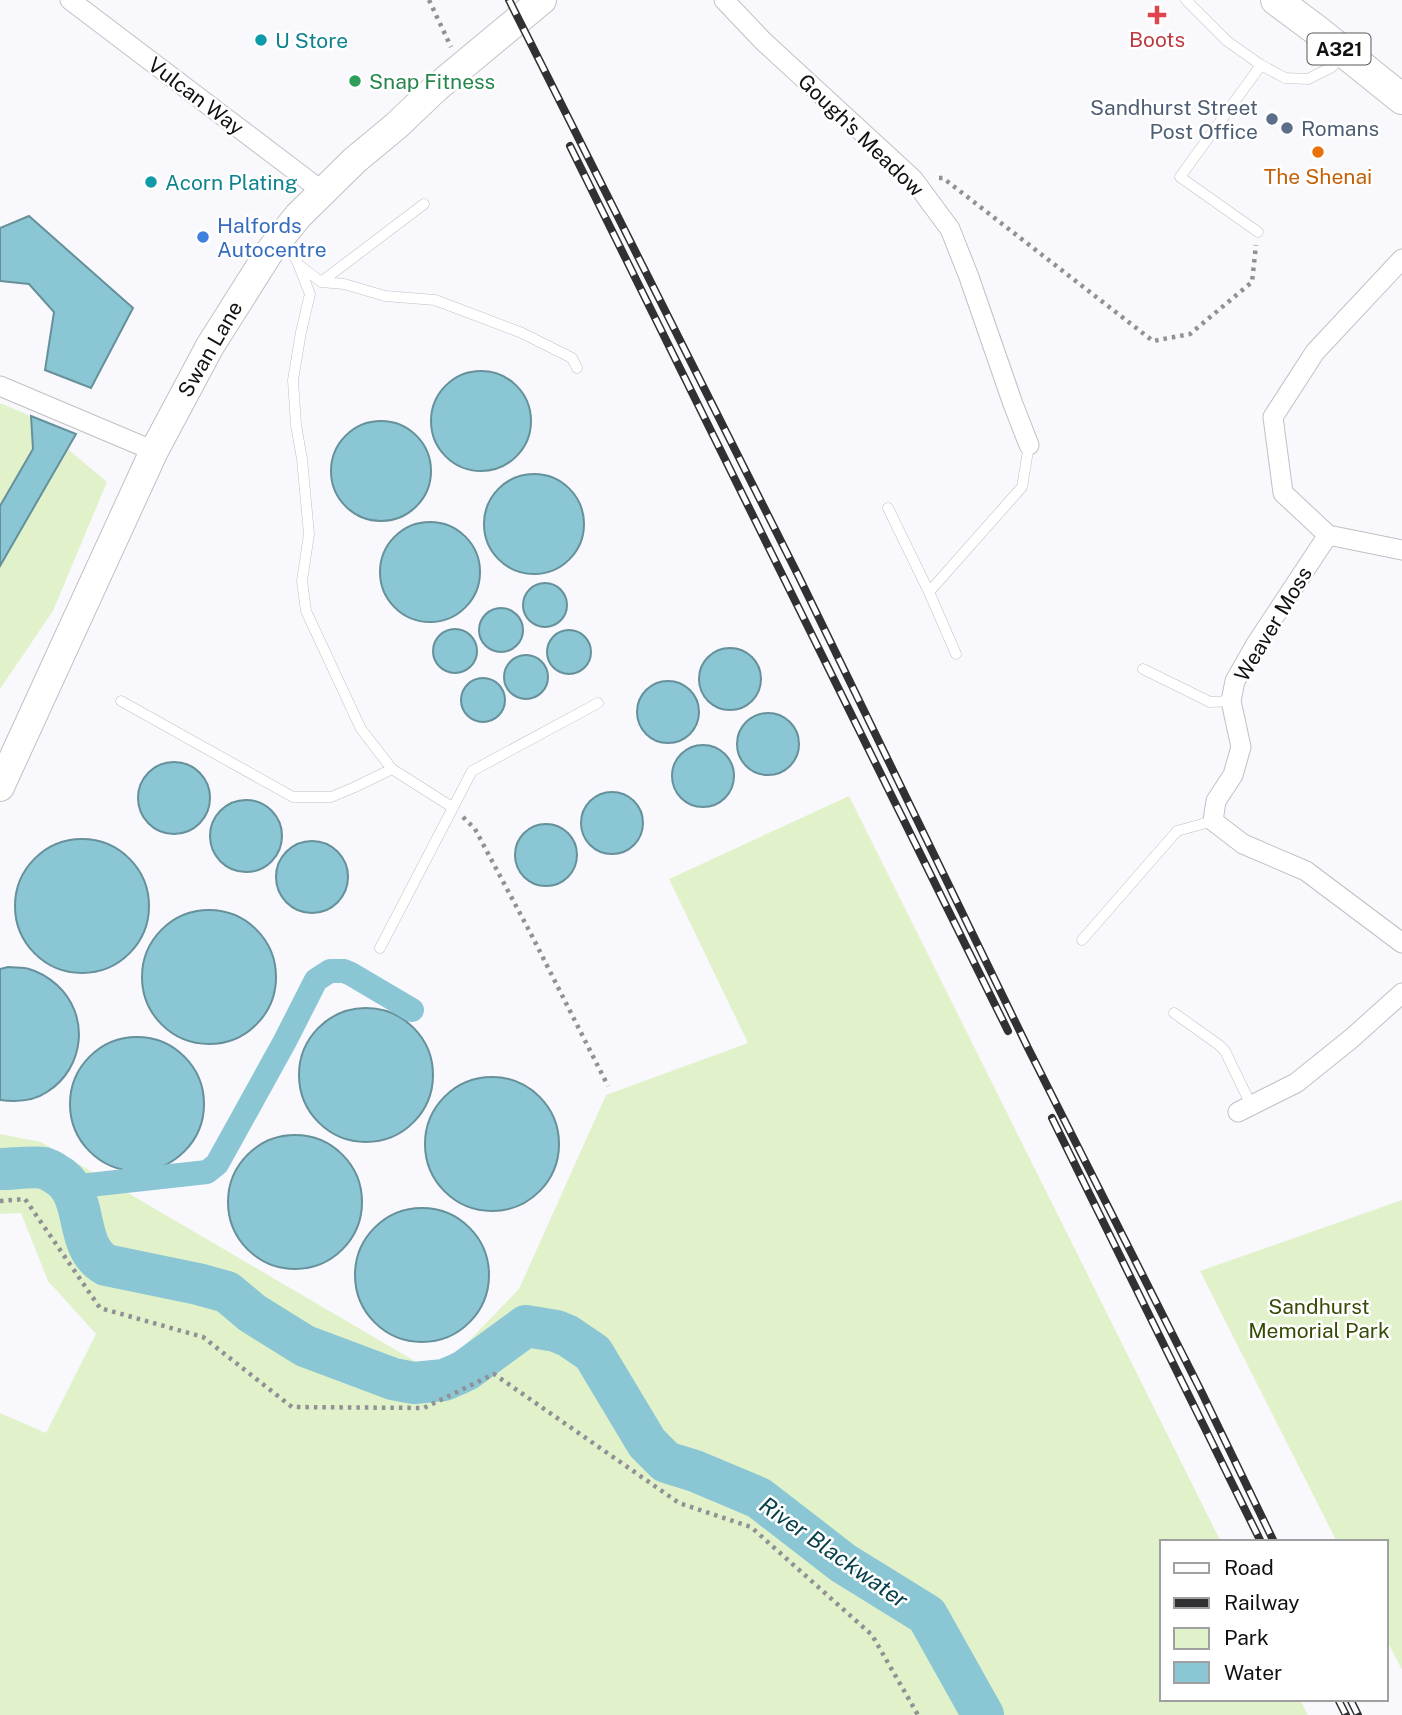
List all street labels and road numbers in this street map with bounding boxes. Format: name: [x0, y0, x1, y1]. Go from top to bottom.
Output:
road number: A321: [1308, 34, 1370, 64]
street label: Vulcan Way: [143, 52, 249, 140]
street label: Gough's Meadow: [793, 69, 929, 201]
street label: Swan Lane: [173, 297, 247, 401]
street label: Weaver Moss: [1229, 562, 1317, 686]

